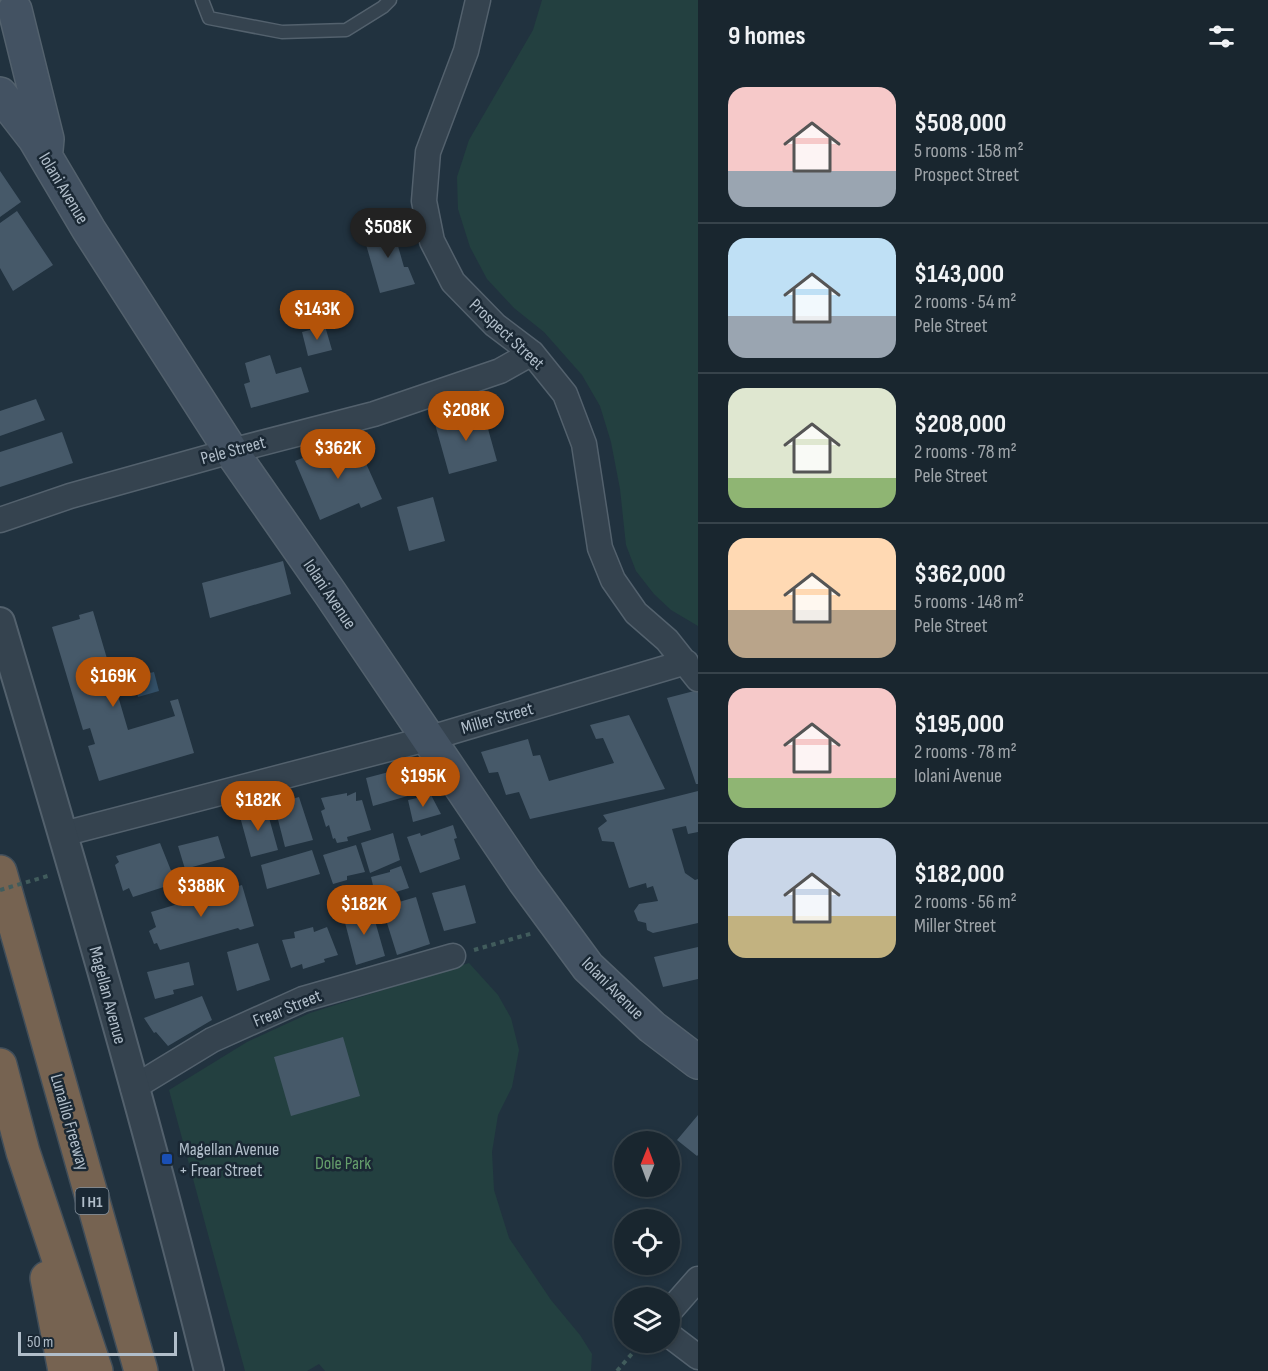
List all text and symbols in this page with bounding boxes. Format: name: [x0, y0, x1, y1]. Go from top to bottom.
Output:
icon: filters: [1205, 20, 1238, 53]
text: 9 homes: [728, 21, 806, 52]
text: $508,000: [914, 108, 1006, 139]
icon: home: [776, 111, 848, 183]
text: 5 rooms · 158 m²: [914, 139, 1024, 163]
street label: Iolani Avenue: [34, 149, 93, 228]
text: Prospect Street: [914, 163, 1019, 187]
pin: $508K: [346, 208, 430, 259]
text: $508K: [364, 215, 412, 239]
text: $143,000: [914, 259, 1004, 290]
icon: home: [776, 262, 848, 334]
pin: $143K: [275, 290, 359, 341]
text: 2 rooms · 54 m²: [914, 290, 1016, 314]
street label: Prospect Street: [465, 294, 549, 375]
text: $143K: [294, 297, 340, 321]
text: Pele Street: [914, 314, 988, 338]
pin: $208K: [424, 391, 508, 442]
text: $208K: [442, 398, 490, 422]
text: $208,000: [914, 409, 1006, 440]
icon: home: [776, 412, 848, 484]
pin: $362K: [296, 429, 380, 480]
street label: Pele Street: [198, 432, 268, 469]
text: $362K: [314, 436, 362, 460]
text: 2 rooms · 78 m²: [914, 440, 1017, 464]
text: Pele Street: [914, 464, 988, 488]
street label: Iolani Avenue: [299, 556, 360, 633]
text: $362,000: [914, 559, 1006, 590]
icon: home: [776, 562, 848, 634]
text: 5 rooms · 148 m²: [914, 590, 1024, 614]
text: Pele Street: [914, 614, 988, 638]
pin: $169K: [71, 657, 155, 708]
text: $169K: [90, 664, 136, 688]
street label: Miller Street: [459, 698, 536, 739]
text: $195,000: [914, 709, 1004, 740]
icon: home: [776, 712, 848, 784]
text: 2 rooms · 78 m²: [914, 740, 1017, 764]
pin: $195K: [381, 757, 465, 808]
text: $195K: [400, 764, 446, 788]
text: Iolani Avenue: [914, 764, 1002, 788]
pin: $182K: [216, 781, 300, 832]
text: $182K: [235, 788, 281, 812]
text: $182,000: [914, 859, 1004, 890]
icon: home: [776, 862, 848, 934]
pin: $388K: [159, 867, 243, 918]
text: $388K: [177, 874, 225, 898]
pin: $182K: [322, 885, 406, 936]
text: 2 rooms · 56 m²: [914, 890, 1017, 914]
text: $182K: [341, 892, 387, 916]
text: Miller Street: [914, 914, 996, 938]
street label: Magellan Avenue: [84, 944, 131, 1046]
street label: Iolani Avenue: [577, 953, 648, 1024]
street label: Frear Street: [250, 985, 325, 1032]
street label: Lunalilo Freeway: [46, 1072, 93, 1173]
north arrow: [614, 1131, 680, 1197]
map controls: [614, 1131, 680, 1353]
place label: Magellan Avenue + Frear Street: [179, 1139, 279, 1181]
marker: Magellan Avenue + Frear Street: [160, 1152, 174, 1166]
park label: Dole Park: [315, 1153, 371, 1174]
road number: I H1: [76, 1188, 109, 1214]
button: locate: [614, 1209, 680, 1275]
button: layers: [614, 1287, 680, 1353]
scale bar: [18, 1329, 177, 1356]
text: 50 m: [27, 1333, 53, 1352]

